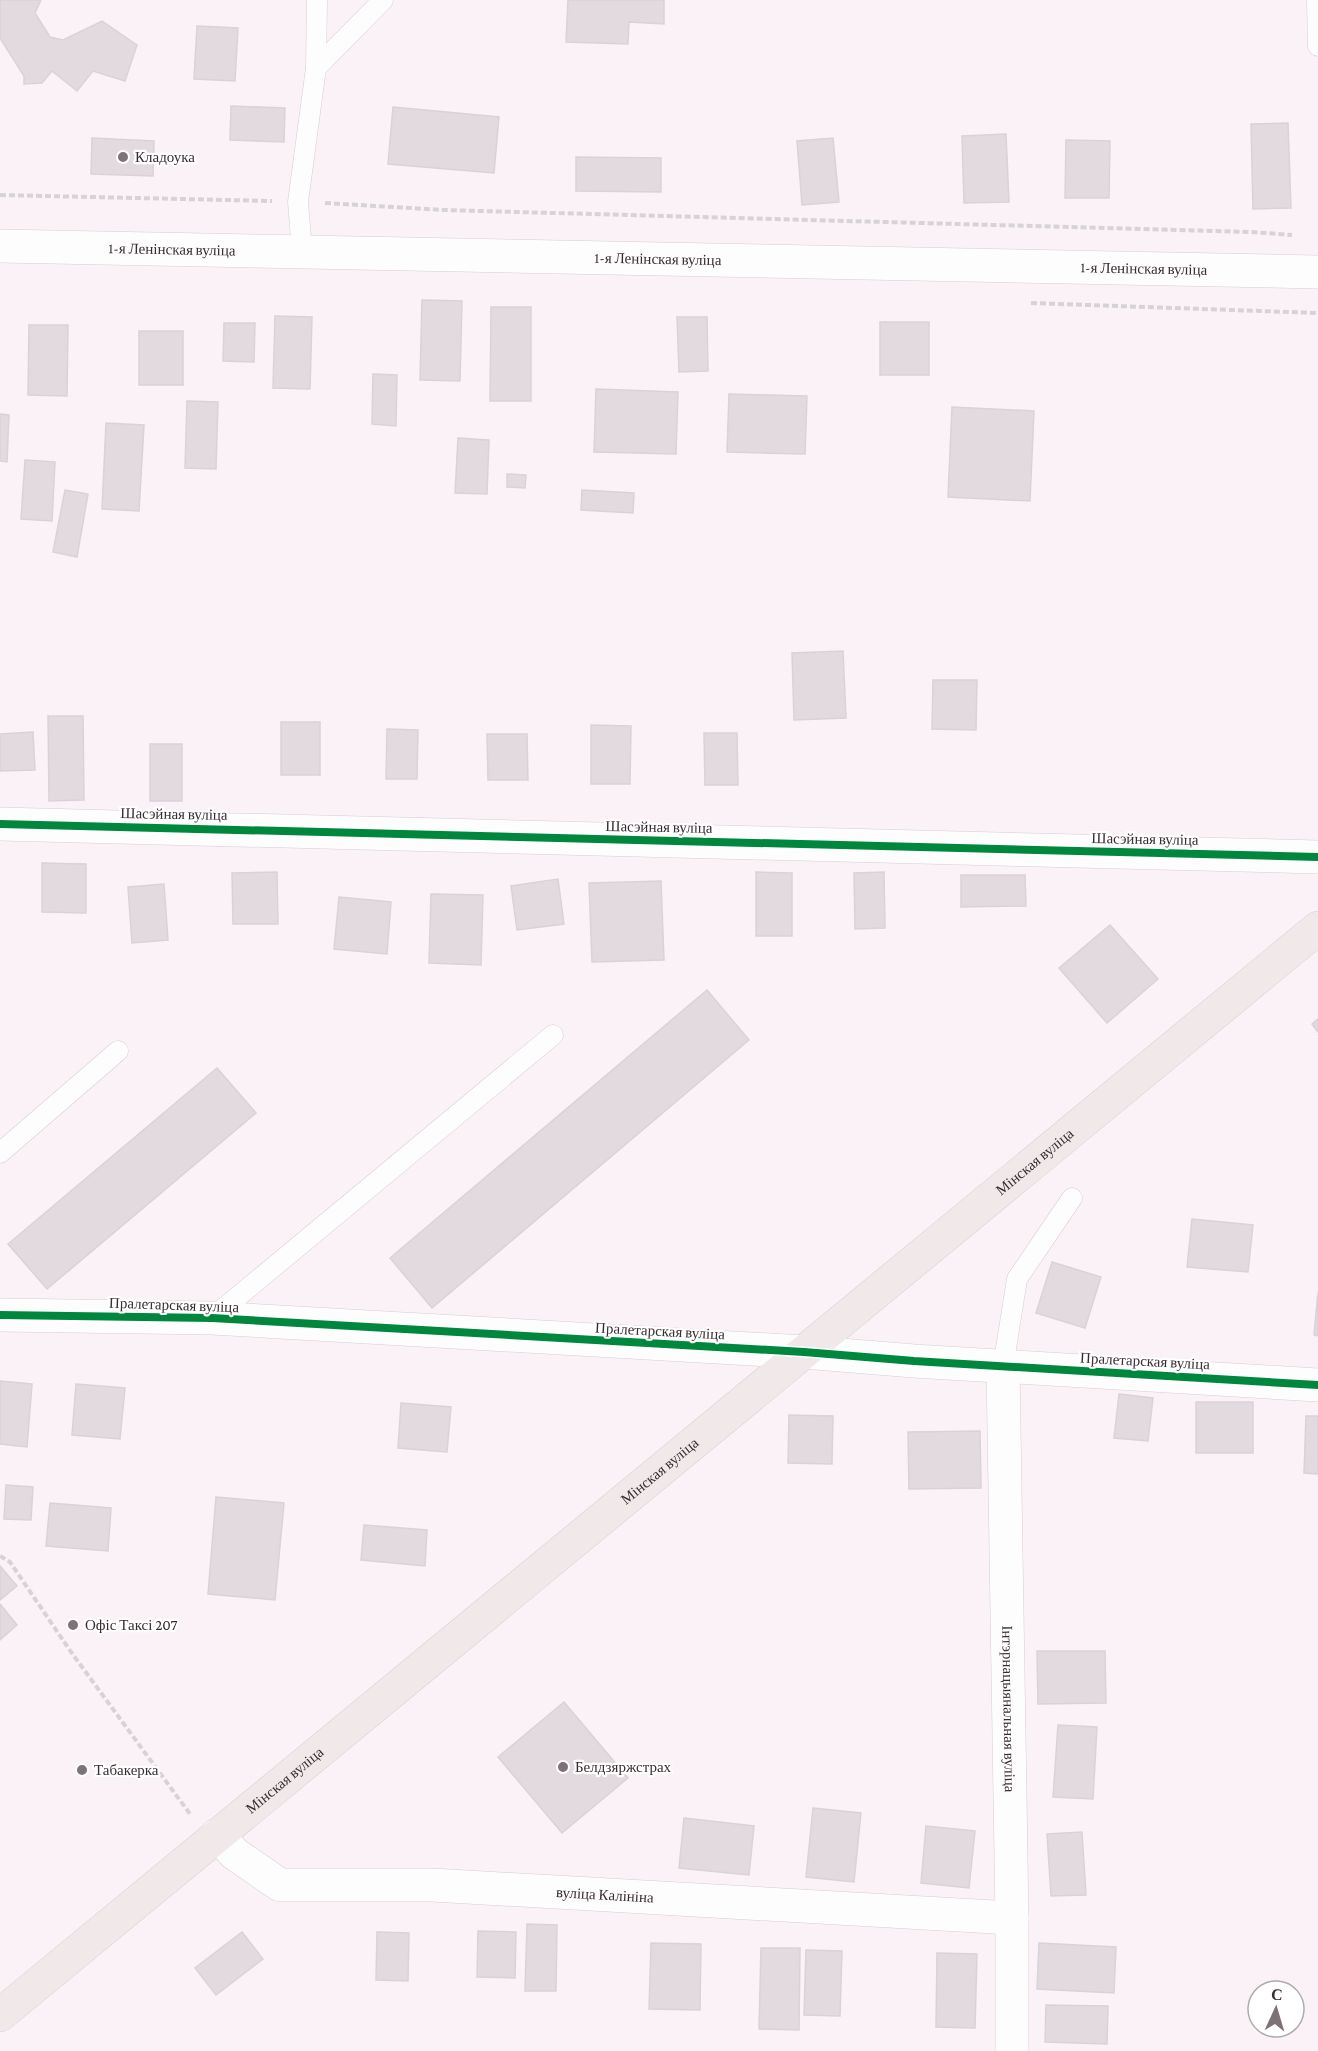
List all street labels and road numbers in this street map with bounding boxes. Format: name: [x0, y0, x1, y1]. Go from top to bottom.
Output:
street label: 1-я Ленінская вуліца: [108, 240, 236, 259]
street label: 1-я Ленінская вуліца: [594, 250, 722, 268]
street label: 1-я Ленінская вуліца: [1080, 259, 1208, 278]
street label: Шасэйная вуліца: [120, 805, 228, 823]
street label: Шасэйная вуліца: [605, 818, 713, 836]
street label: Шасэйная вуліца: [1091, 830, 1199, 848]
street label: Мінская вуліца: [993, 1125, 1077, 1198]
street label: Пралетарская вуліца: [109, 1295, 240, 1315]
street label: Пралетарская вуліца: [595, 1320, 726, 1342]
street label: Пралетарская вуліца: [1080, 1350, 1211, 1372]
street label: Мінская вуліца: [618, 1434, 702, 1508]
street label: Інтэрнацыянальная вуліца: [999, 1625, 1018, 1793]
street label: Мінская вуліца: [243, 1743, 327, 1817]
street label: вуліца Калініна: [556, 1884, 655, 1906]

